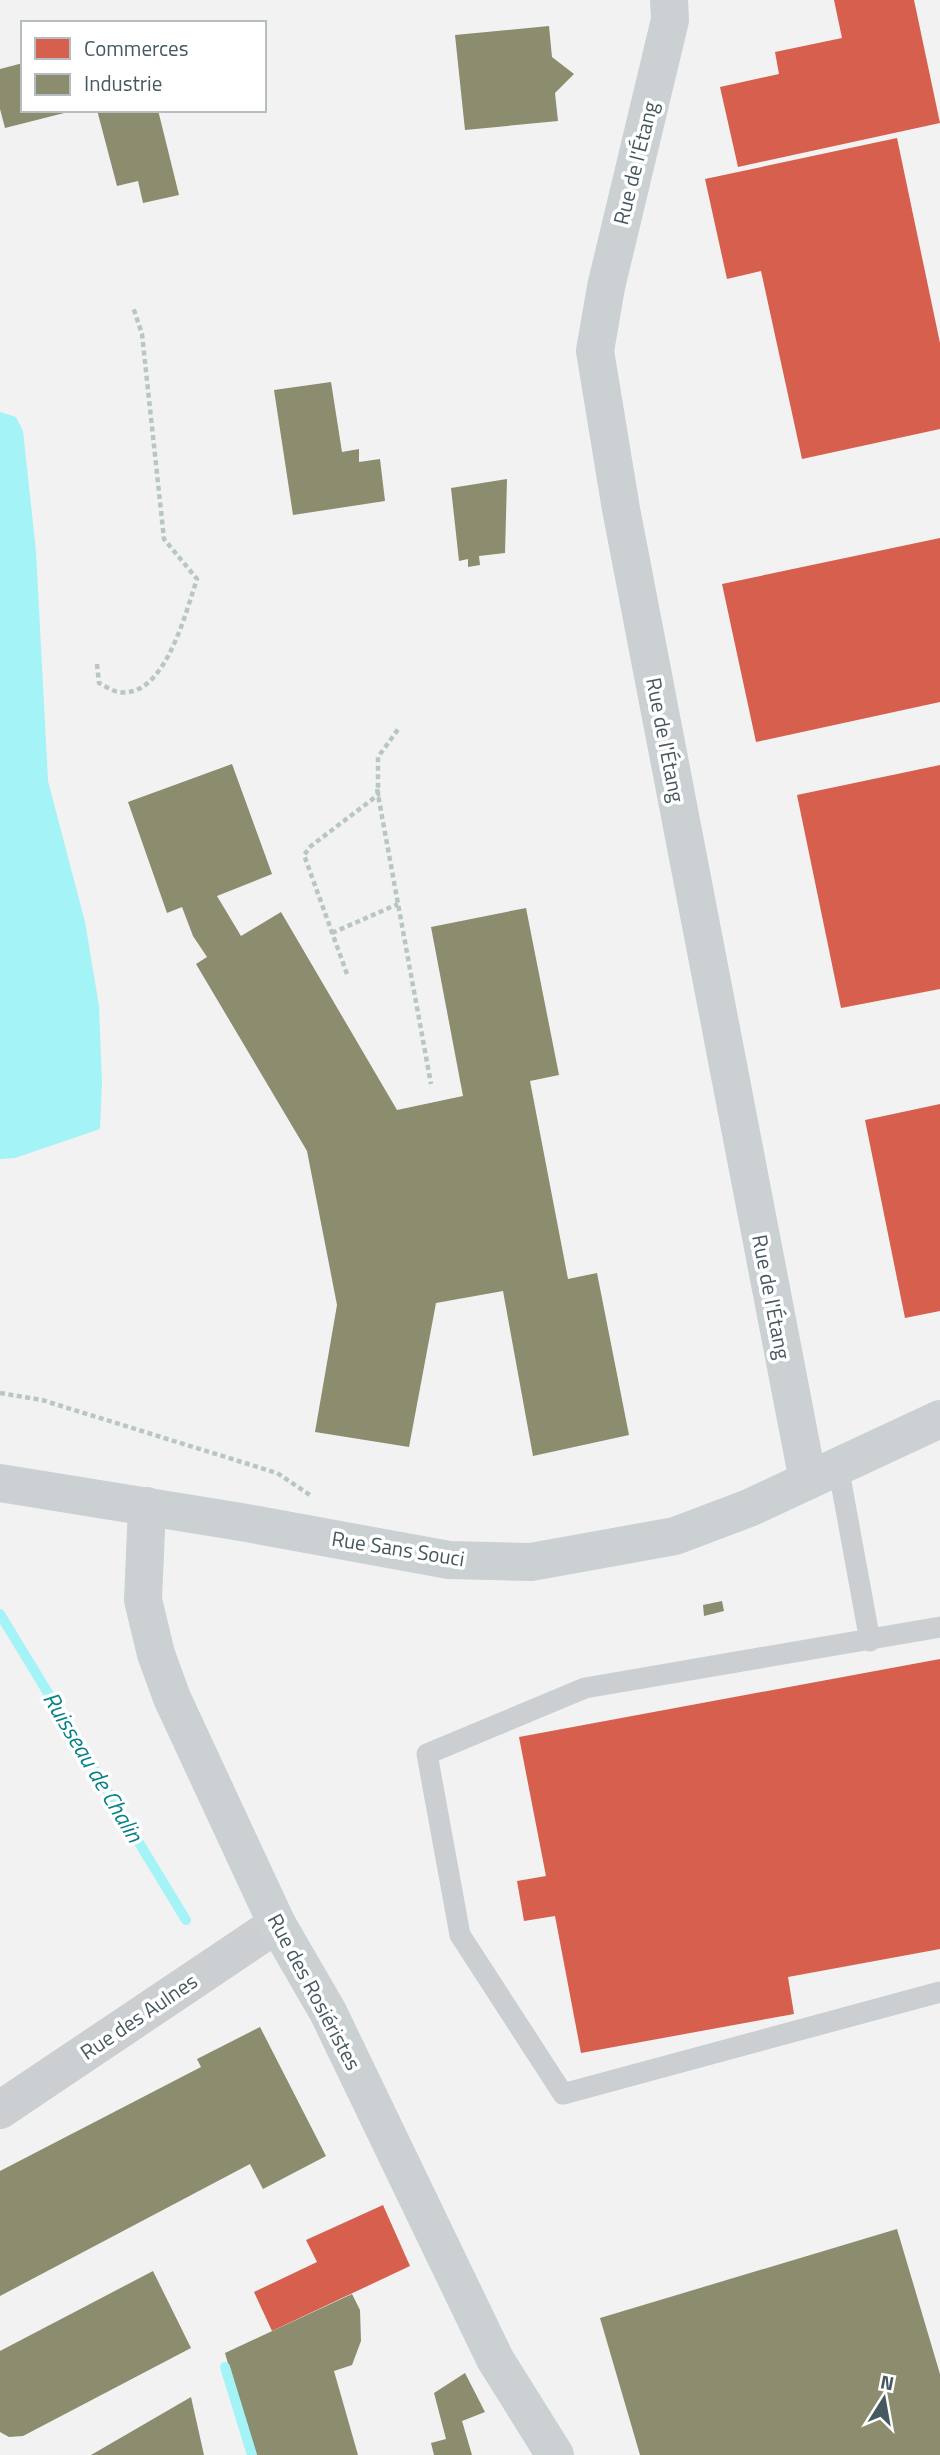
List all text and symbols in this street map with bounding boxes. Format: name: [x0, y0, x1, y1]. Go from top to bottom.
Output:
legend: [21, 21, 266, 112]
text: Commerces: [84, 32, 188, 64]
text: Industrie: [84, 67, 162, 99]
street label: Rue de l'Étang: [604, 97, 666, 228]
street label: Rue de l'Étang: [638, 675, 694, 805]
street label: Rue de l'Étang: [744, 1232, 800, 1362]
street label: Rue Sans Souci: [329, 1522, 467, 1574]
water label: Ruisseau de Chalin: [35, 1685, 153, 1849]
street label: Rue des Rosiéristes: [260, 1907, 370, 2076]
street label: Rue des Aulnes: [73, 1965, 204, 2067]
north arrow: [849, 2364, 919, 2434]
text: N: [878, 2366, 897, 2397]

